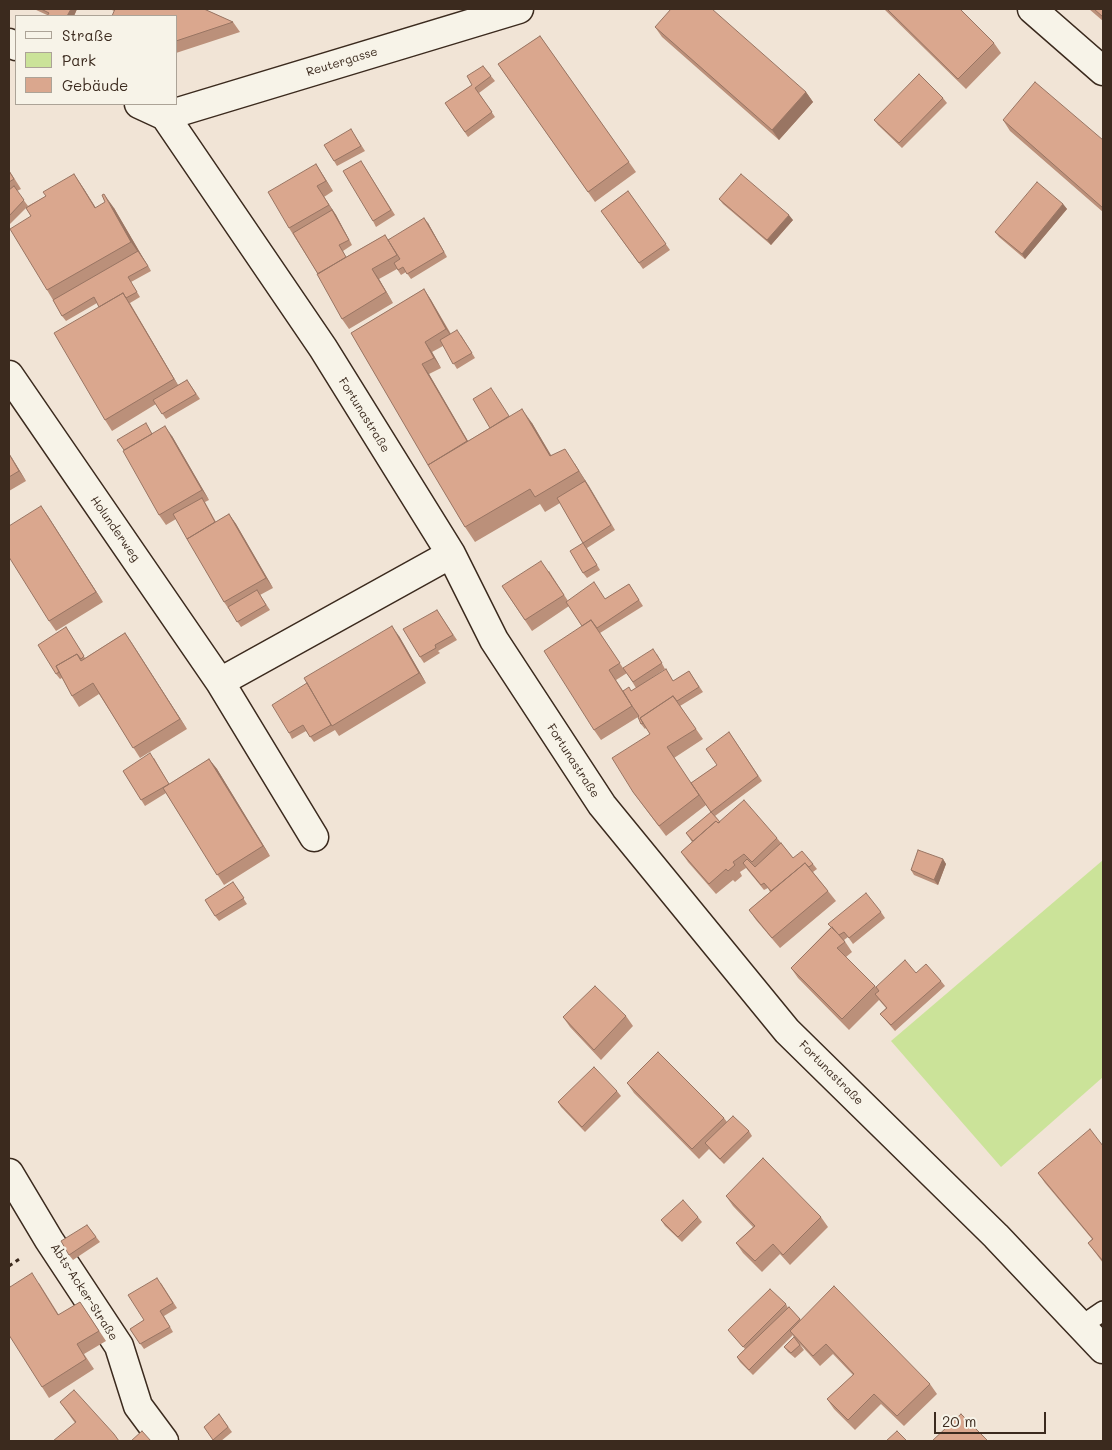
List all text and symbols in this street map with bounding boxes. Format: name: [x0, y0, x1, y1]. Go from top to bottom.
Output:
legend: [15, 15, 178, 105]
text: Straße: [62, 25, 113, 45]
street label: Reutergasse: [305, 44, 379, 80]
text: Park: [62, 50, 96, 70]
text: Gebäude: [62, 75, 128, 95]
street label: Fortunastraße: [335, 375, 393, 455]
street label: Holunderweg: [87, 493, 143, 565]
street label: Fortunastraße: [544, 721, 602, 801]
street label: Fortunastraße: [796, 1038, 866, 1108]
street label: Abts-Acker-Straße: [47, 1241, 121, 1343]
scale bar: [937, 1402, 1050, 1434]
text: 20 m: [942, 1411, 976, 1431]

